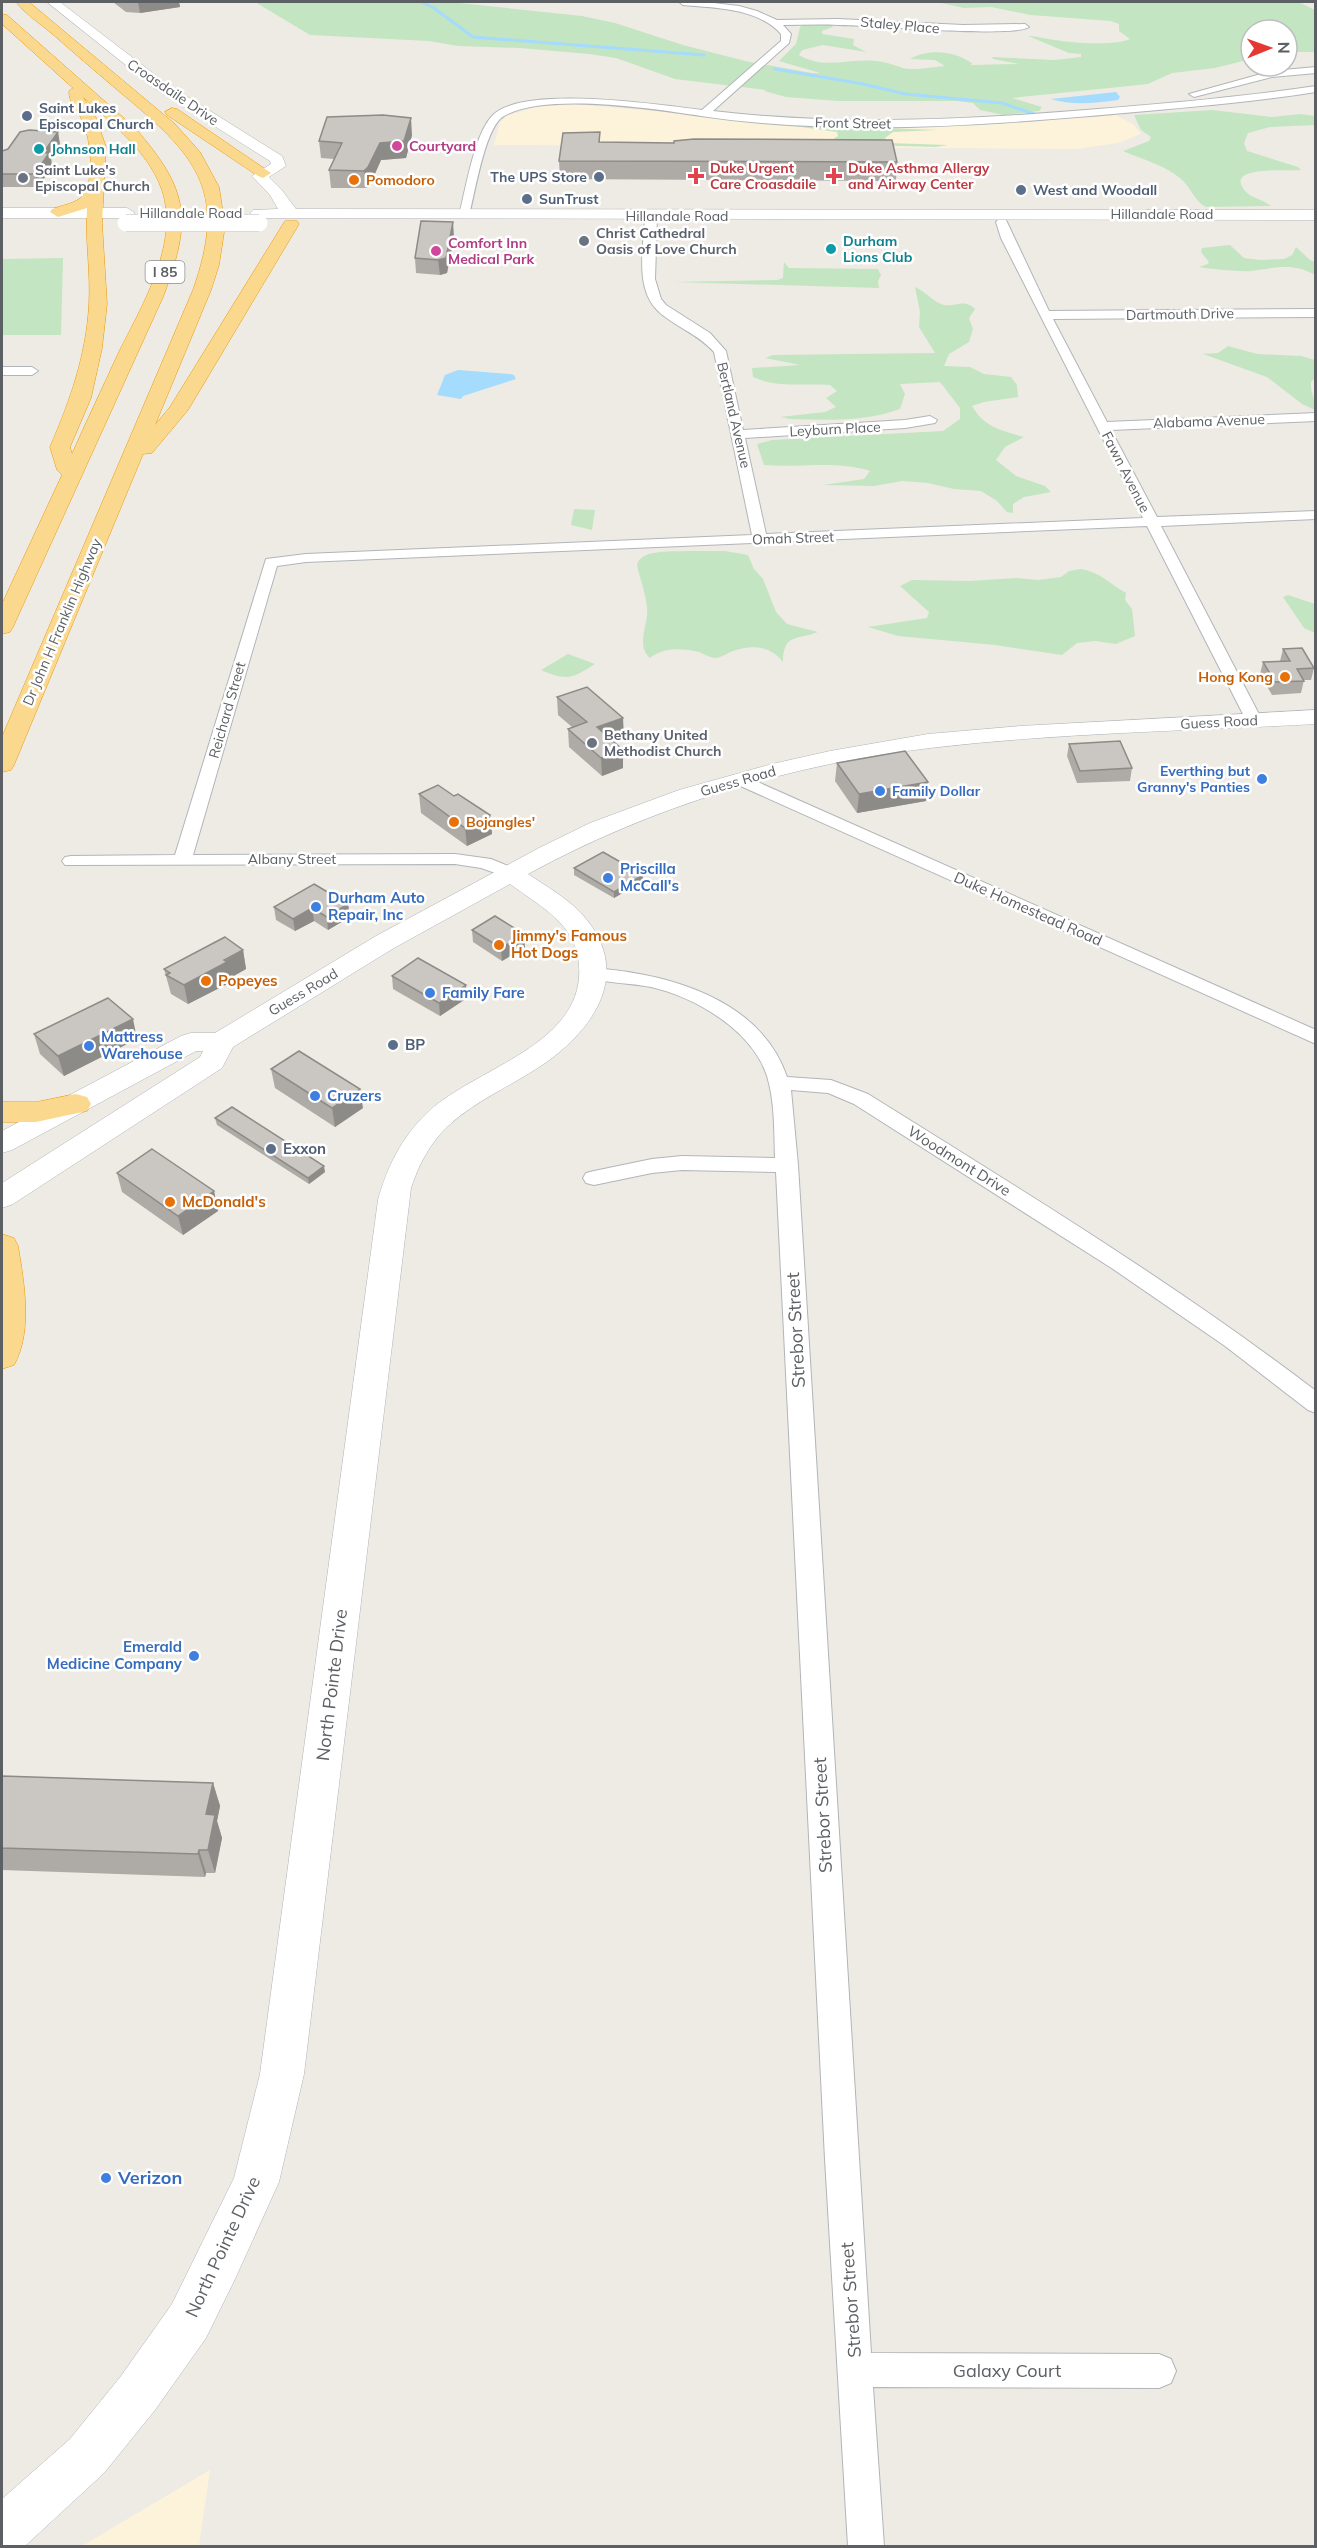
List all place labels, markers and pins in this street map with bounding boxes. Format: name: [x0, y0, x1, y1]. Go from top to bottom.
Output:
place label: Saint Lukes Episcopal Church: [39, 99, 154, 133]
marker: Saint Lukes Episcopal Church: [20, 109, 34, 123]
place label: Courtyard: [409, 137, 476, 155]
marker: Courtyard: [390, 139, 404, 153]
place label: Johnson Hall: [51, 140, 136, 158]
marker: Johnson Hall: [32, 142, 46, 156]
place label: Duke Urgent Care Croasdaile: [710, 159, 817, 193]
place label: Duke Asthma Allergy and Airway Center: [848, 159, 990, 193]
place label: Saint Luke's Episcopal Church: [35, 161, 150, 195]
marker: Duke Urgent Care Croasdaile: [687, 167, 705, 185]
marker: Duke Asthma Allergy and Airway Center: [825, 167, 843, 185]
place label: The UPS Store: [490, 168, 587, 186]
marker: The UPS Store: [592, 170, 606, 184]
marker: Saint Luke's Episcopal Church: [16, 171, 30, 185]
place label: Pomodoro: [366, 171, 435, 189]
marker: Pomodoro: [347, 173, 361, 187]
place label: West and Woodall: [1033, 181, 1157, 199]
marker: West and Woodall: [1014, 183, 1028, 197]
place label: SunTrust: [539, 190, 599, 208]
marker: SunTrust: [520, 192, 534, 206]
place label: Christ Cathedral Oasis of Love Church: [596, 224, 737, 258]
place label: Durham Lions Club: [843, 232, 913, 266]
place label: Comfort Inn Medical Park: [448, 234, 535, 268]
marker: Christ Cathedral Oasis of Love Church: [577, 234, 591, 248]
marker: Durham Lions Club: [824, 242, 838, 256]
marker: Comfort Inn Medical Park: [429, 244, 443, 258]
place label: Hong Kong: [1198, 668, 1273, 686]
marker: Hong Kong: [1278, 670, 1292, 684]
place label: Bethany United Methodist Church: [604, 726, 722, 760]
marker: Bethany United Methodist Church: [585, 736, 599, 750]
place label: Everthing but Granny's Panties: [1137, 762, 1251, 796]
marker: Everthing but Granny's Panties: [1255, 772, 1269, 786]
place label: Family Dollar: [892, 782, 981, 800]
marker: Family Dollar: [873, 784, 887, 798]
place label: Bojangles': [466, 813, 535, 831]
marker: Bojangles': [447, 815, 461, 829]
place label: Priscilla McCall's: [620, 859, 679, 895]
marker: Priscilla McCall's: [601, 871, 615, 885]
place label: Durham Auto Repair, Inc: [328, 888, 425, 924]
marker: Durham Auto Repair, Inc: [309, 900, 323, 914]
place label: Jimmy's Famous Hot Dogs: [511, 926, 627, 962]
marker: Jimmy's Famous Hot Dogs: [492, 938, 506, 952]
place label: Popeyes: [218, 971, 278, 990]
marker: Popeyes: [199, 974, 213, 988]
place label: Family Fare: [442, 983, 525, 1002]
marker: Family Fare: [423, 986, 437, 1000]
place label: Mattress Warehouse: [101, 1027, 183, 1063]
place label: BP: [405, 1035, 425, 1054]
marker: BP: [386, 1038, 400, 1052]
marker: Mattress Warehouse: [82, 1039, 96, 1053]
place label: Cruzers: [327, 1086, 381, 1105]
marker: Cruzers: [308, 1089, 322, 1103]
place label: Exxon: [283, 1139, 326, 1158]
marker: Exxon: [264, 1142, 278, 1156]
place label: McDonald's: [182, 1192, 266, 1211]
marker: McDonald's: [163, 1195, 177, 1209]
place label: Emerald Medicine Company: [47, 1637, 183, 1673]
marker: Emerald Medicine Company: [187, 1649, 201, 1663]
place label: Verizon: [117, 2166, 182, 2189]
marker: Verizon: [99, 2171, 113, 2185]

